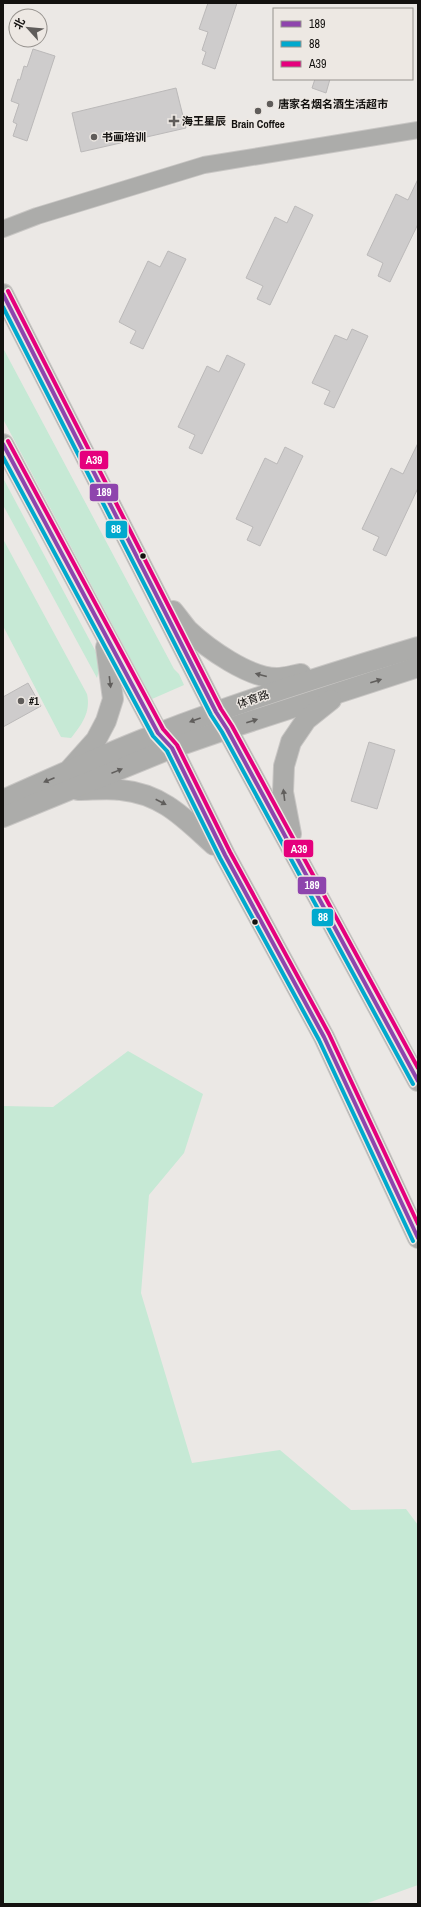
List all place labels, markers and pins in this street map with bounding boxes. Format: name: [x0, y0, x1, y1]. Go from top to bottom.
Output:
place label: 唐家名烟名酒生活超市: [278, 97, 388, 111]
marker: 唐家名烟名酒生活超市: [265, 99, 275, 109]
marker: Brain Coffee: [253, 106, 263, 116]
place label: 海王星辰: [182, 114, 226, 128]
marker: 海王星辰: [169, 116, 179, 126]
place label: Brain Coffee: [231, 117, 285, 131]
place label: 书画培训: [102, 130, 146, 144]
marker: 书画培训: [89, 132, 99, 142]
unlabelled marker: [138, 551, 148, 561]
place label: #1: [29, 694, 39, 708]
marker: #1: [16, 696, 26, 706]
unlabelled marker: [250, 917, 260, 927]

